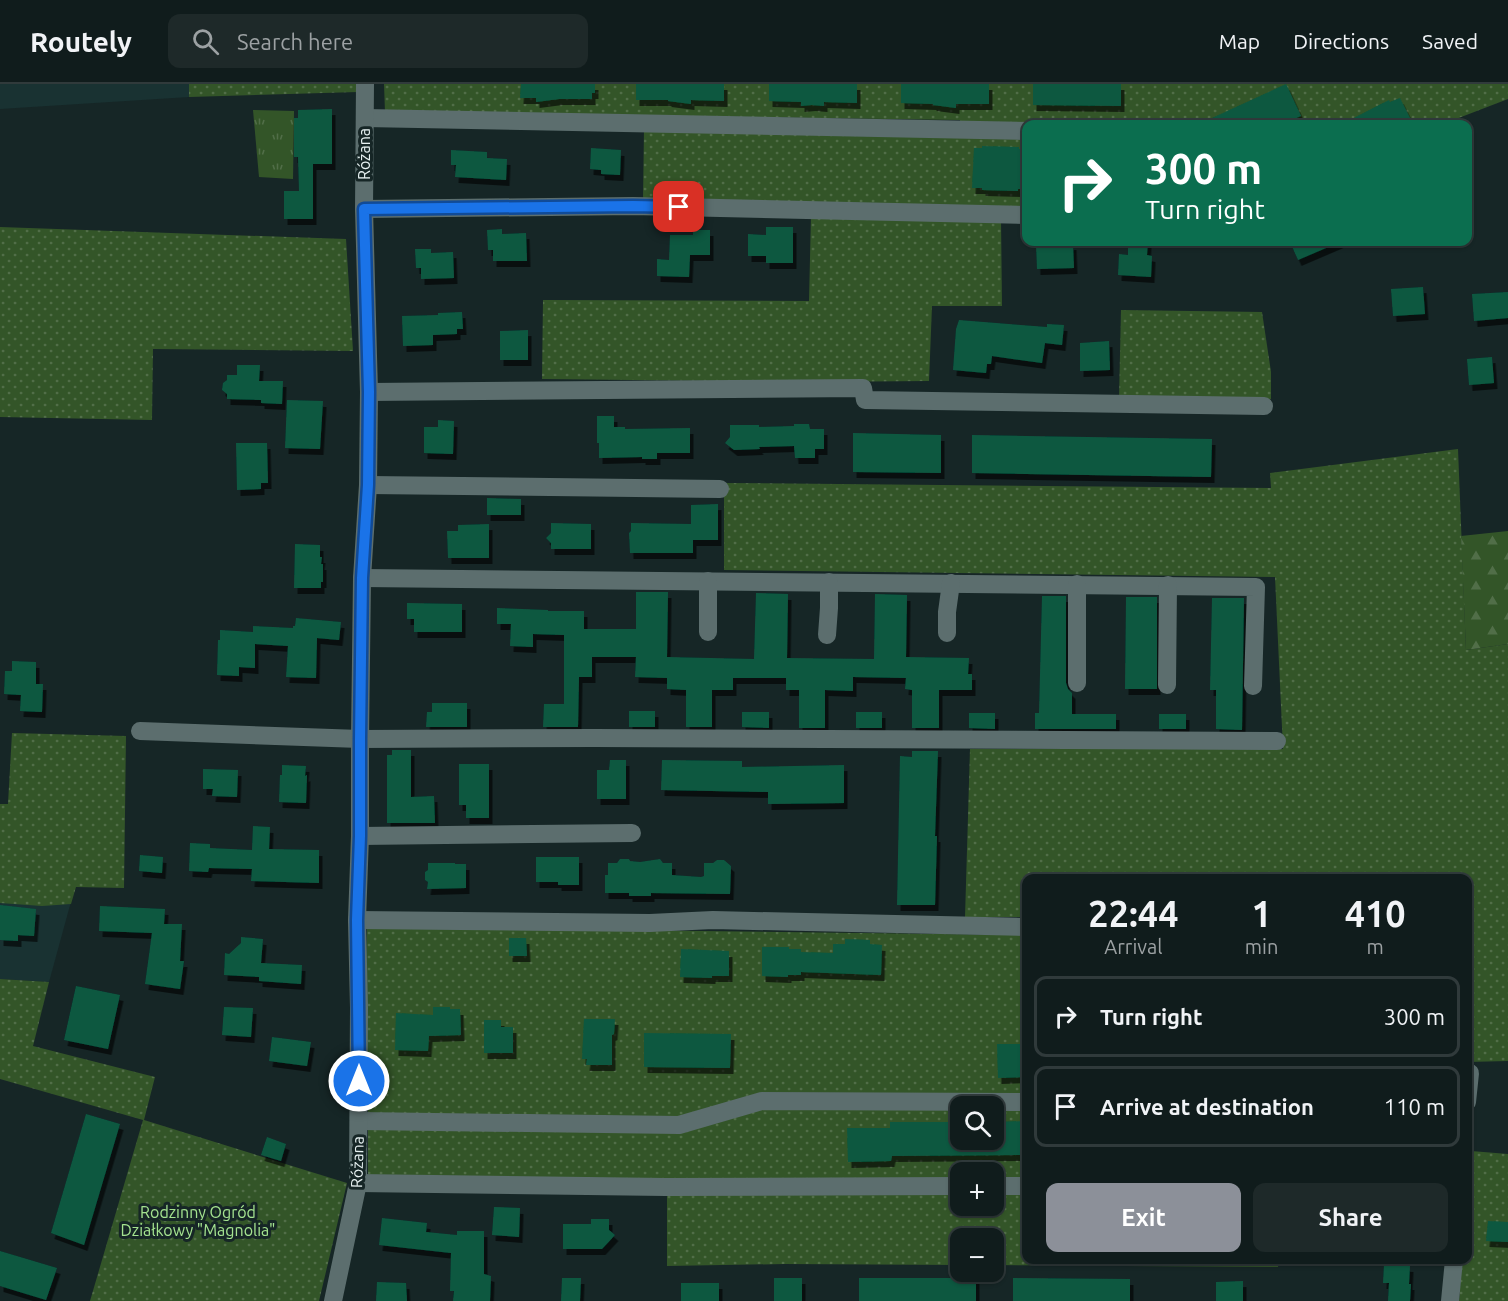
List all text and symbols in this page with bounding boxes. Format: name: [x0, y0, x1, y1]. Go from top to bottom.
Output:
search box: [168, 14, 588, 68]
icon: search: [189, 25, 222, 58]
text: Routely: [30, 26, 132, 57]
text: Search here: [237, 29, 353, 54]
text: Map: [1219, 29, 1260, 53]
text: Directions: [1293, 29, 1389, 53]
text: Saved: [1422, 29, 1478, 53]
street label: Różana: [355, 128, 373, 180]
icon: right: [1046, 144, 1124, 222]
text: 300 m: [1145, 145, 1262, 192]
pin: [653, 181, 704, 232]
icon: arrive: [662, 190, 695, 223]
text: Turn right: [1145, 194, 1265, 224]
text: 22:44: [1088, 893, 1178, 934]
text: 1: [1251, 893, 1272, 934]
text: 410: [1345, 893, 1406, 934]
text: Arrival: [1104, 935, 1163, 958]
text: min: [1245, 935, 1278, 958]
text: m: [1367, 935, 1384, 958]
icon: right: [1049, 1000, 1082, 1033]
text: Turn right: [1100, 1004, 1202, 1029]
text: 300 m: [1384, 1004, 1445, 1029]
position arrow: [327, 1049, 391, 1113]
icon: arrive: [1049, 1090, 1082, 1123]
text: Arrive at destination: [1100, 1094, 1314, 1119]
text: 110 m: [1384, 1094, 1445, 1119]
map controls: [950, 1096, 1004, 1282]
button: search: [950, 1096, 1004, 1150]
street label: Różana: [347, 1136, 367, 1188]
button: +: [950, 1162, 1004, 1216]
button: Exit: [1046, 1183, 1241, 1252]
button: Share: [1253, 1183, 1448, 1252]
park label: Rodzinny Ogród Działkowy "Magnolia": [121, 1203, 275, 1239]
button: −: [950, 1228, 1004, 1282]

